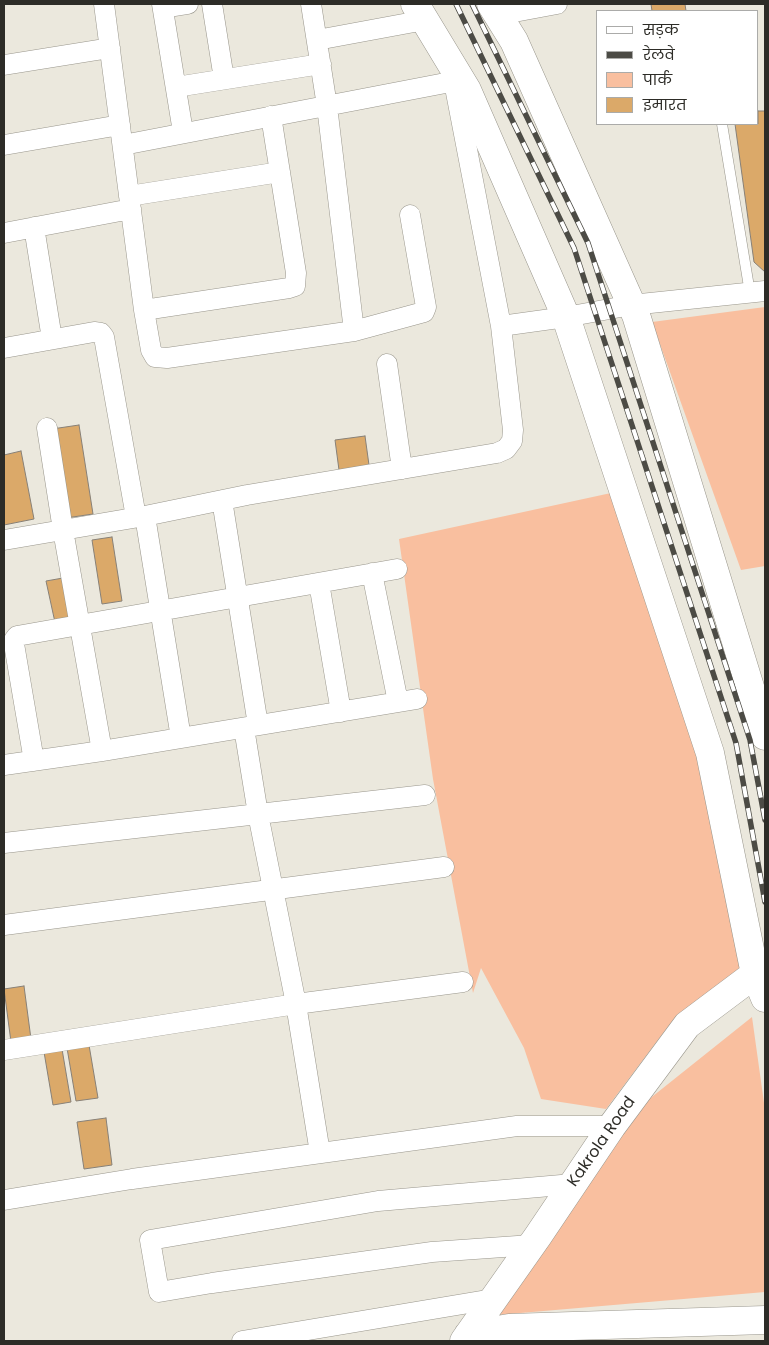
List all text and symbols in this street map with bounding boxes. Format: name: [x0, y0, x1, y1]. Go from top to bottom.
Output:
legend: [596, 10, 759, 125]
text: सड़क: [643, 19, 679, 40]
text: रेलवे: [643, 44, 675, 65]
text: पार्क: [643, 69, 672, 90]
text: इमारत: [643, 94, 686, 115]
street label: Kakrola Road: [564, 1093, 640, 1191]

